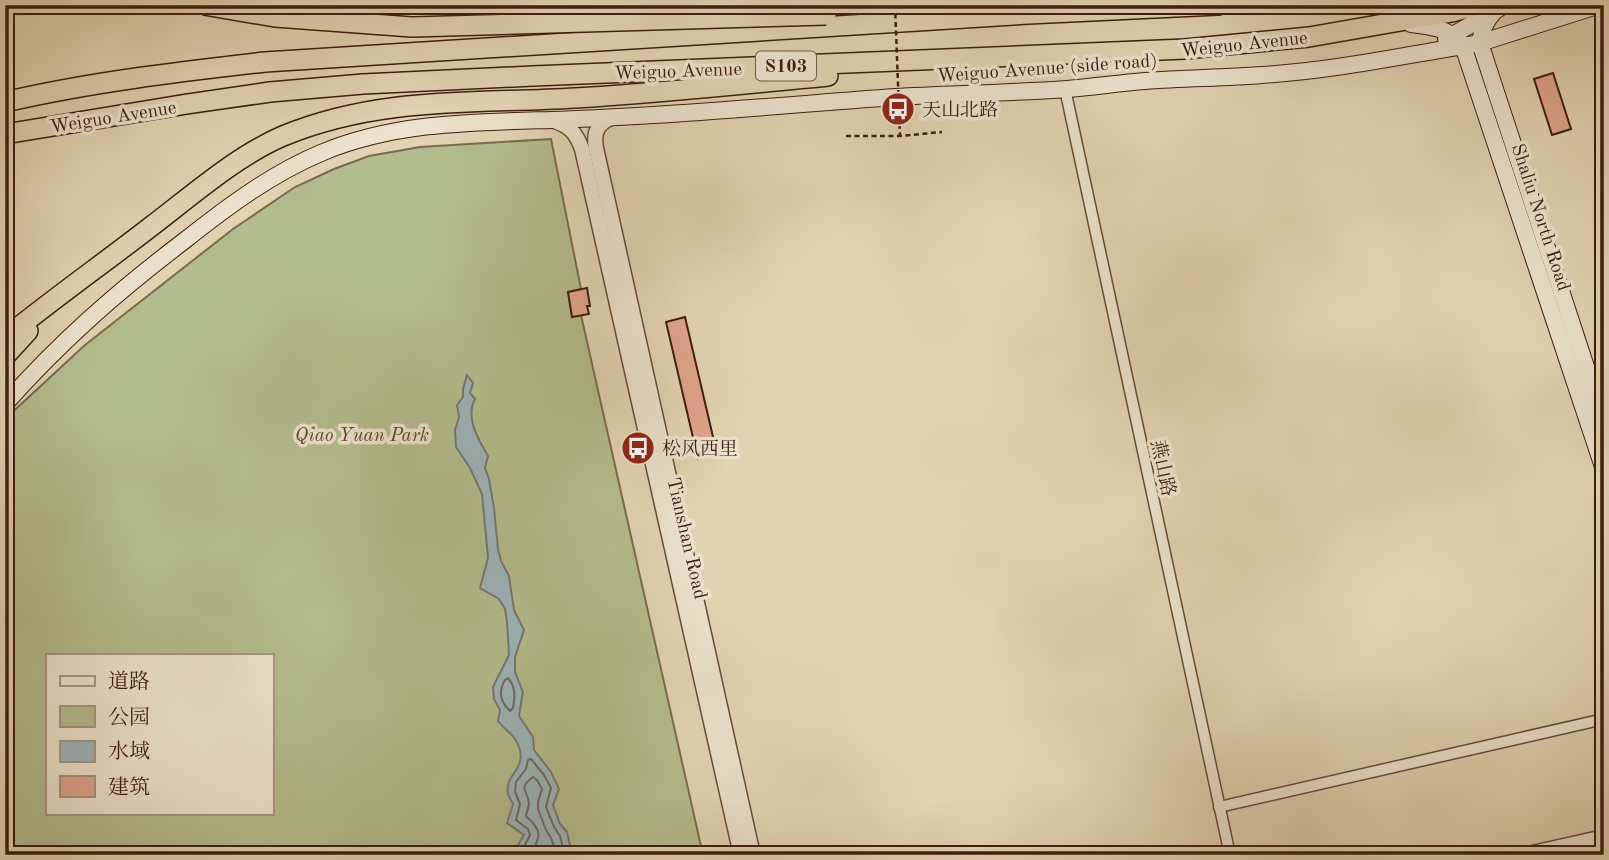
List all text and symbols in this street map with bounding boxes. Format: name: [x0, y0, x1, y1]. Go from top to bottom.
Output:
street label: Weiguo Avenue: [1180, 29, 1309, 62]
street label: Weiguo Avenue (side road): [936, 51, 1158, 87]
road number: S103: [756, 52, 816, 80]
street label: Weiguo Avenue: [614, 61, 742, 84]
bus stop icon: 天山北路: [879, 90, 917, 128]
street label: Weiguo Avenue: [49, 99, 178, 138]
place label: 天山北路: [922, 100, 998, 121]
street label: Shaliu North Road: [1507, 142, 1572, 294]
park label: Qiao Yuan Park: [295, 427, 429, 446]
bus stop icon: 松风西里: [619, 429, 657, 467]
street label: 燕山路: [1146, 438, 1179, 498]
place label: 松风西里: [662, 439, 738, 460]
street label: Tianshan Road: [662, 476, 709, 601]
legend: [46, 654, 273, 814]
text: 道路: [108, 670, 150, 693]
text: 公园: [108, 706, 150, 729]
text: 水域: [108, 740, 150, 763]
text: 建筑: [108, 776, 150, 799]

